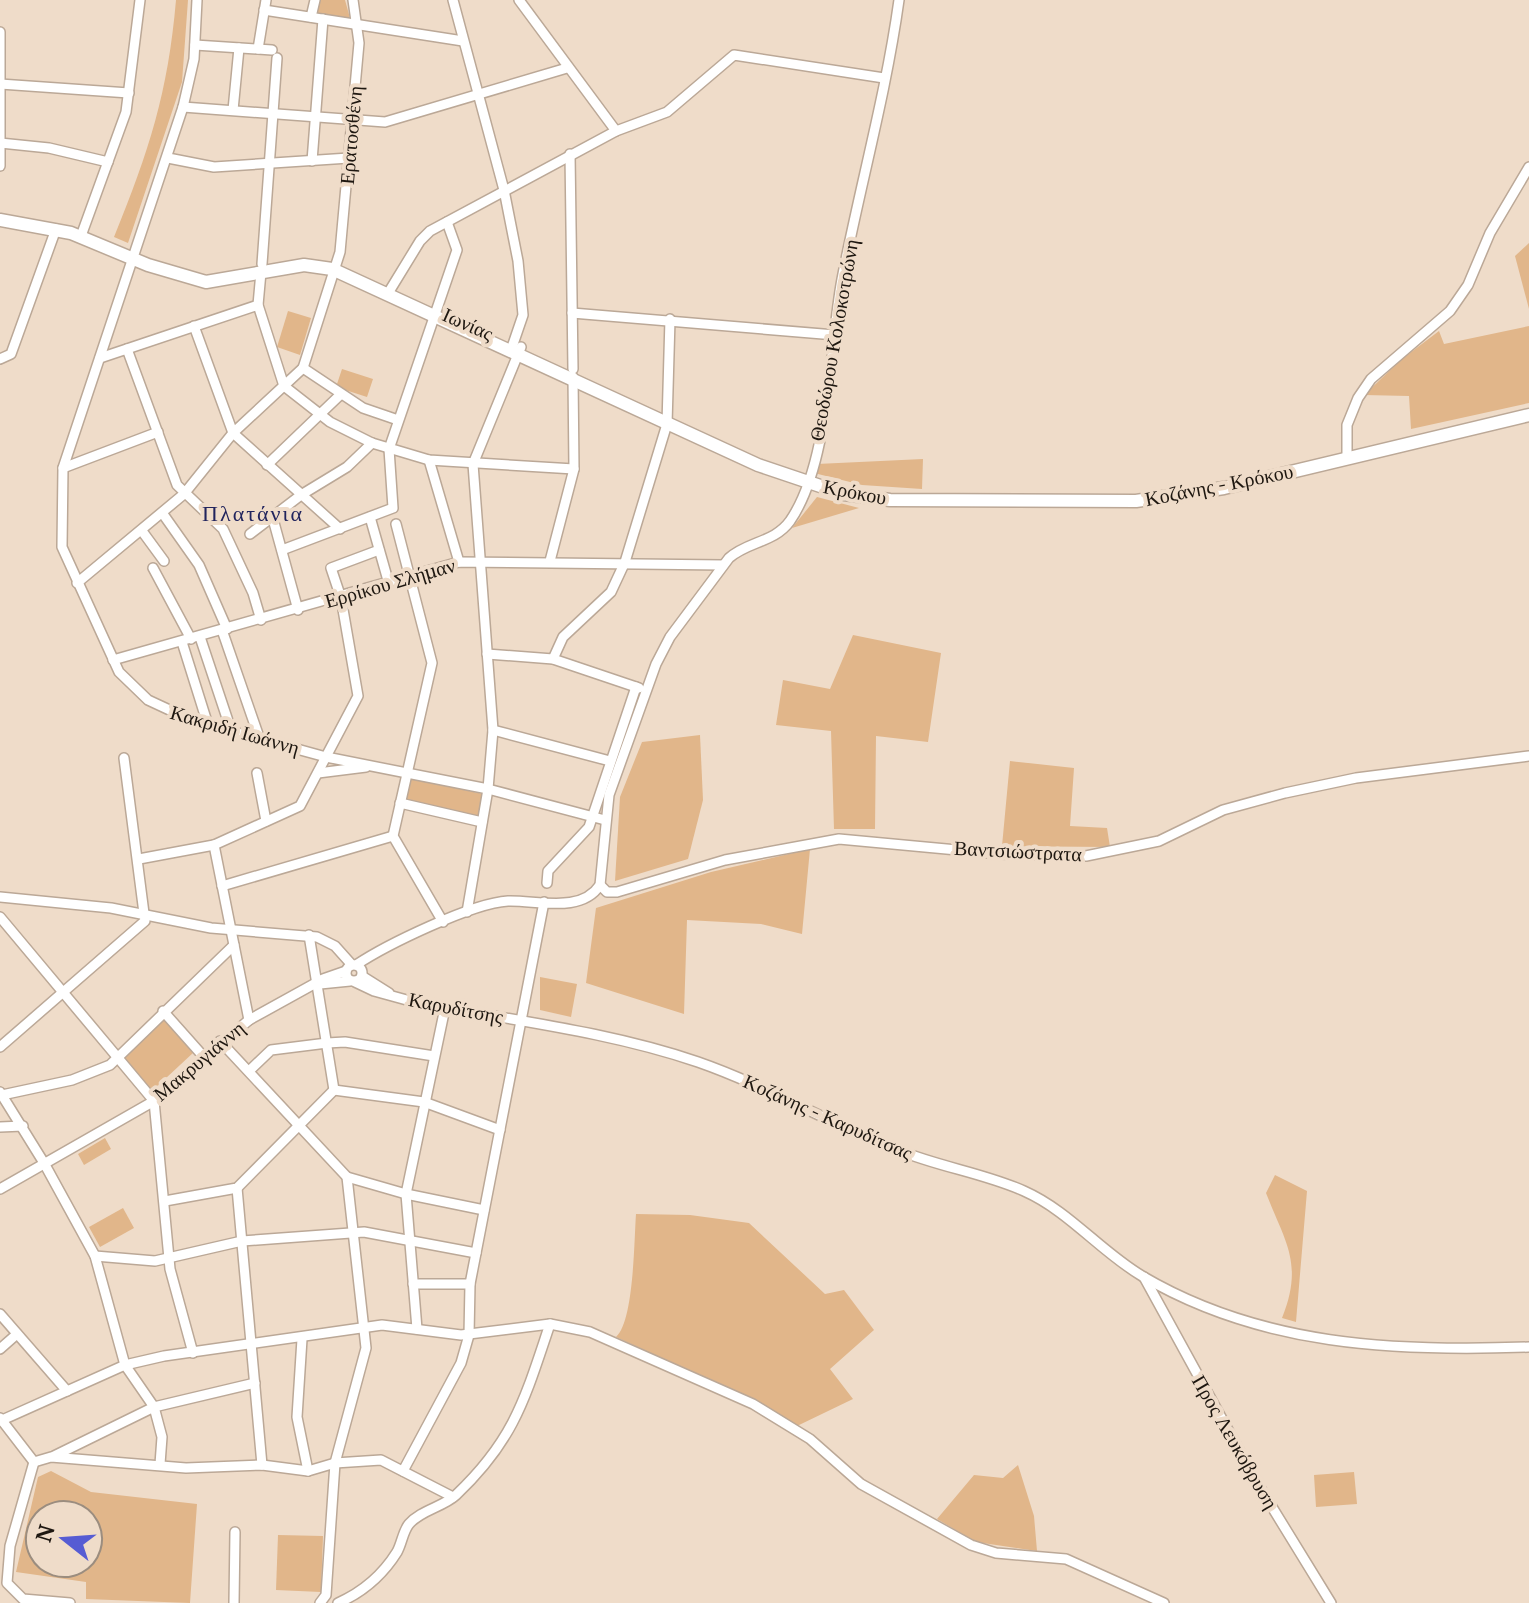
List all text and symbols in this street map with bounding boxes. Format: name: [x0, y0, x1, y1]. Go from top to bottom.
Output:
street label: Ερατοσθένη: [333, 84, 368, 185]
street label: Θεοδώρου Κολοκοτρώνη: [802, 237, 865, 443]
street label: Ιωνίας: [439, 301, 498, 347]
street label: Κοζάνης - Κρόκου: [1142, 457, 1295, 512]
street label: Κρόκου: [821, 472, 889, 511]
district label: Πλατάνια: [202, 498, 304, 527]
street label: Ερρίκου Σλήμαν: [321, 551, 458, 614]
street label: Κακριδή Ιωάννη: [167, 698, 303, 761]
street label: Βαντσιώστρατα: [953, 834, 1083, 867]
street label: Καρυδίτσης: [406, 985, 506, 1030]
street label: Μακρυγιάννη: [147, 1014, 250, 1107]
street label: Κοζάνης - Καρυδίτσας: [739, 1067, 917, 1166]
street label: Προς Λευκόβρυση: [1186, 1370, 1285, 1514]
north arrow: [24, 1499, 104, 1579]
text: N: [28, 1520, 61, 1545]

